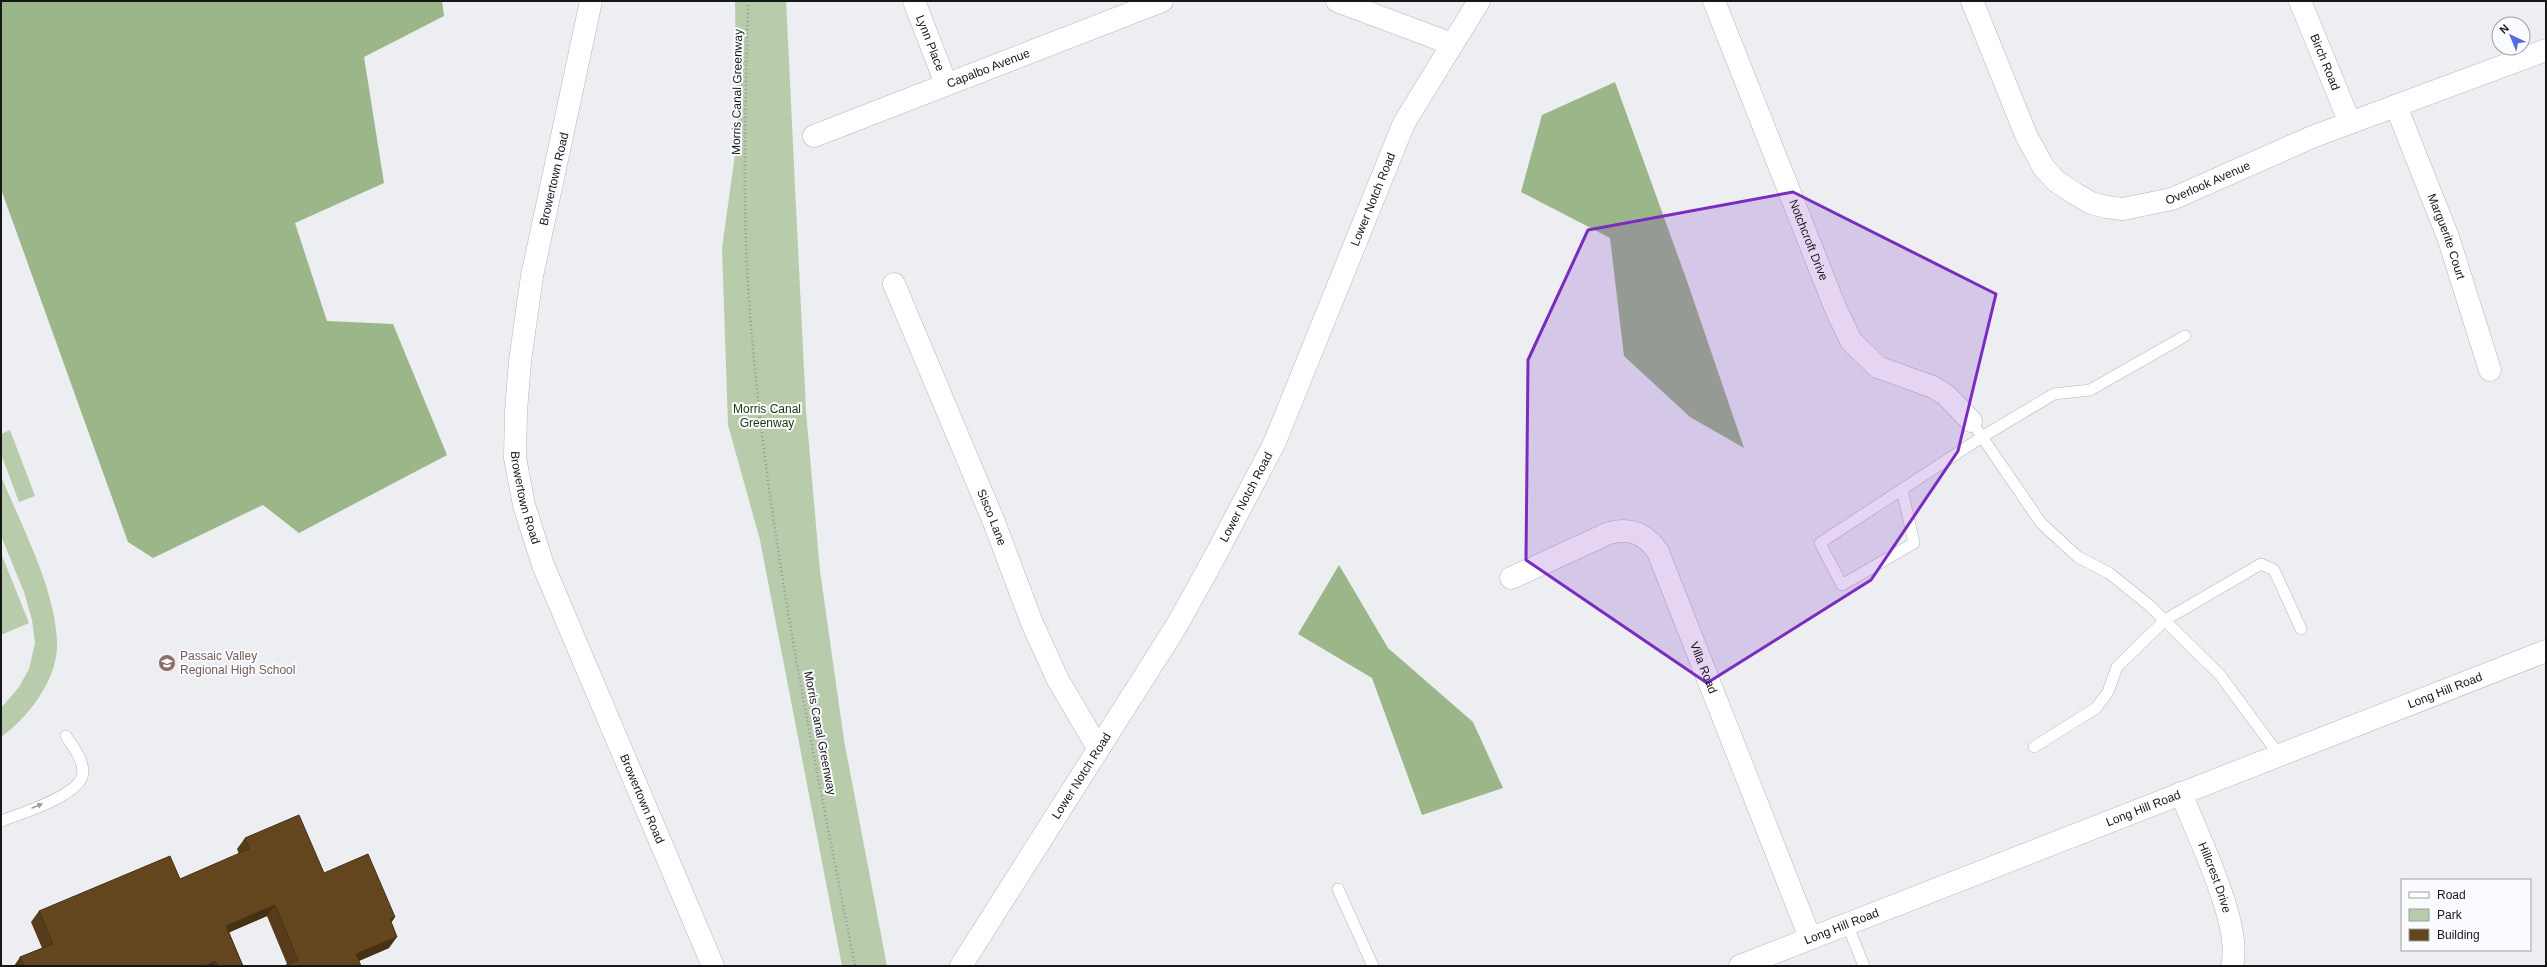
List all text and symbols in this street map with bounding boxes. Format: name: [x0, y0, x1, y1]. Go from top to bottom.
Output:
street label: Lynn Place: [913, 13, 947, 73]
north arrow: [2491, 16, 2531, 56]
text: N: [2497, 22, 2511, 36]
street label: Morris Canal Greenway: [729, 29, 745, 155]
street label: Birch Road: [2307, 32, 2343, 92]
street label: Capalbo Avenue: [945, 46, 1032, 91]
street label: Browertown Road: [536, 131, 572, 227]
street label: Lower Notch Road: [1348, 151, 1398, 248]
street label: Overlook Avenue: [2164, 158, 2253, 207]
street label: Marguerite Court: [2425, 192, 2468, 282]
street label: Notchcroft Drive: [1786, 197, 1831, 283]
park label: Morris Canal Greenway: [733, 402, 801, 430]
street label: Lower Notch Road: [1217, 450, 1275, 544]
street label: Browertown Road: [508, 451, 543, 546]
street label: Sisco Lane: [974, 487, 1009, 548]
street label: Villa Road: [1687, 640, 1720, 696]
place label: Passaic Valley Regional High School: [180, 649, 295, 677]
school or university icon: Passaic Valley Regional High School: [157, 653, 177, 673]
street label: Morris Canal Greenway: [801, 670, 839, 796]
street label: Long Hill Road: [2406, 670, 2484, 711]
street label: Lower Notch Road: [1049, 730, 1114, 822]
street label: Browertown Road: [617, 752, 667, 846]
street label: Long Hill Road: [2104, 788, 2183, 829]
one-way arrow: [32, 803, 44, 809]
street label: Hillcrest Drive: [2195, 840, 2234, 915]
legend: [2401, 879, 2531, 951]
text: Road: [2437, 888, 2466, 902]
street label: Long Hill Road: [1802, 905, 1881, 947]
text: Park: [2437, 908, 2463, 922]
text: Building: [2437, 928, 2480, 942]

